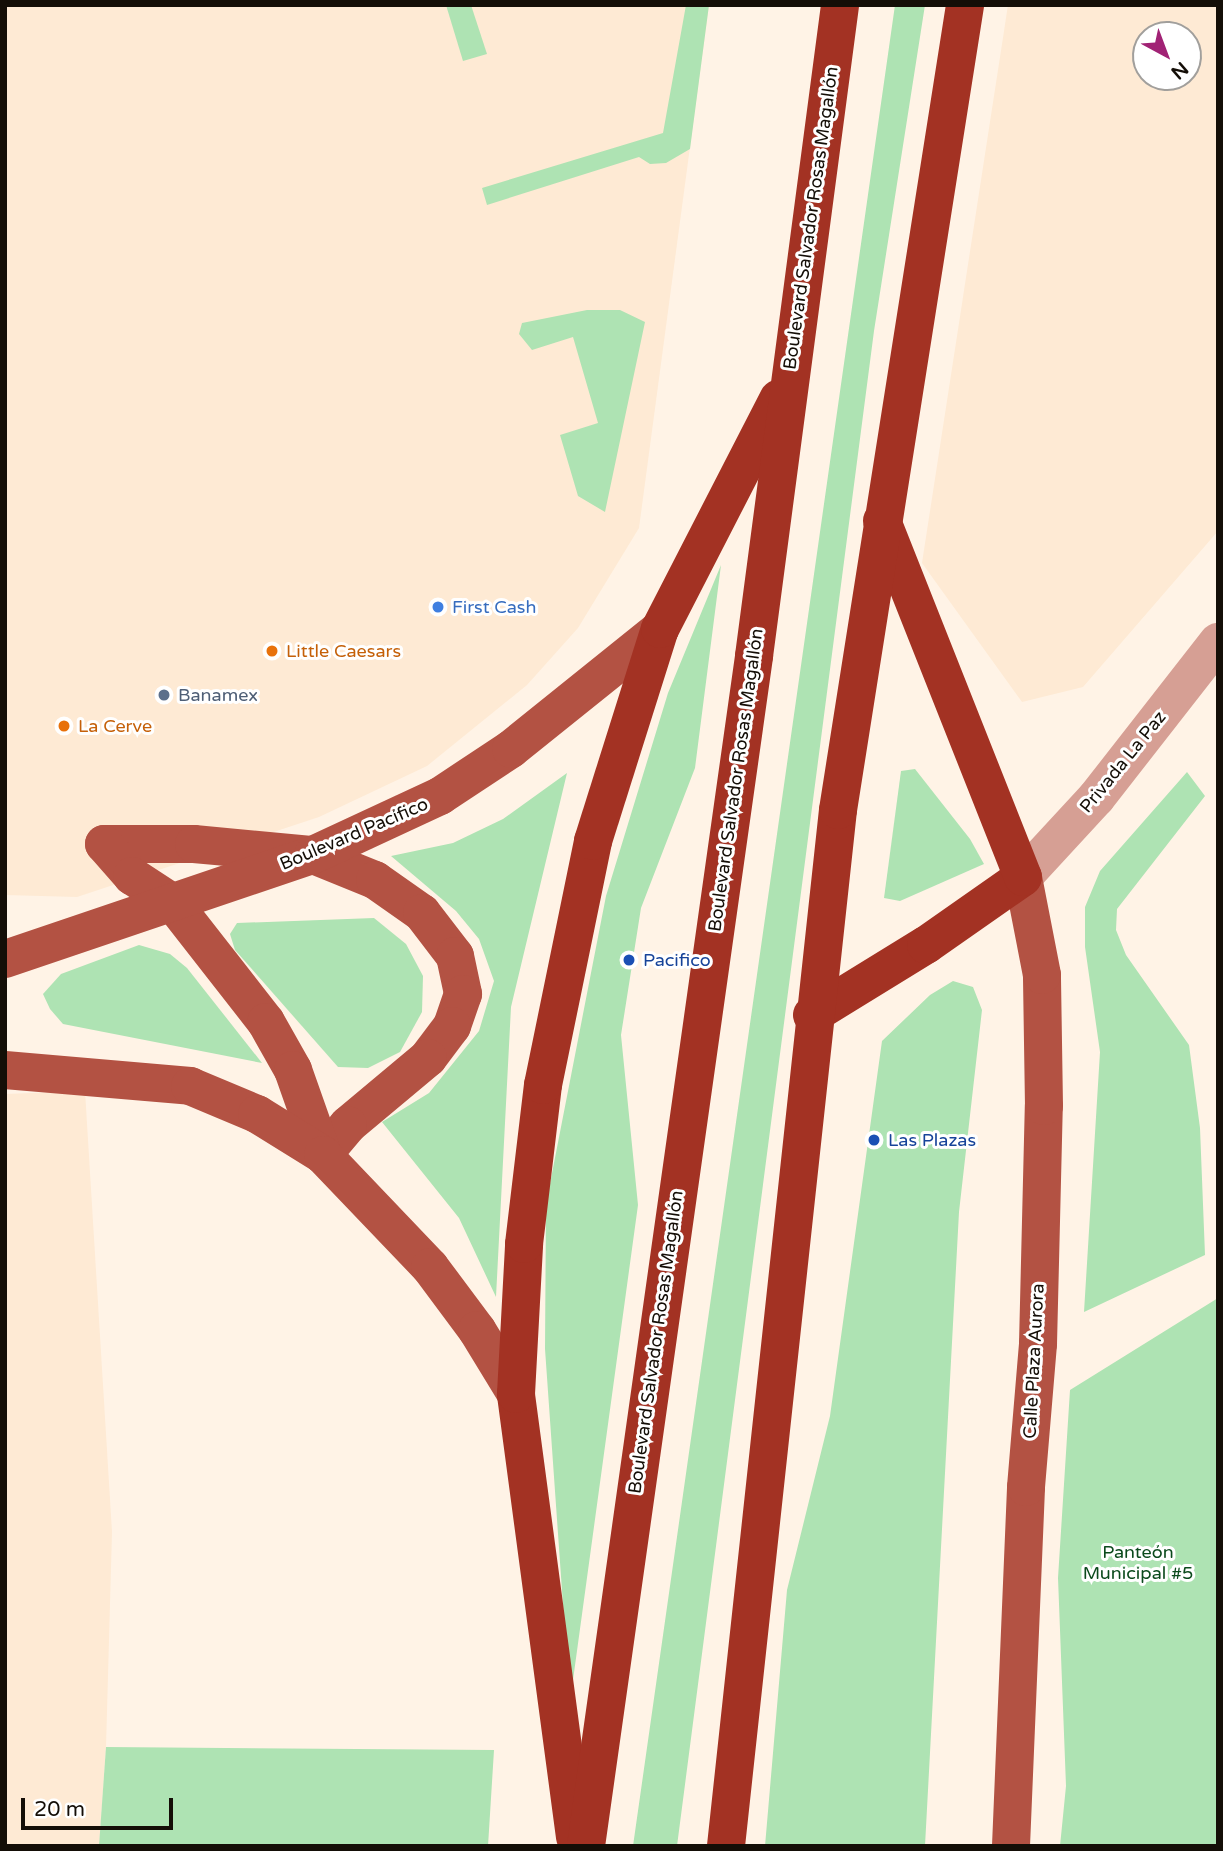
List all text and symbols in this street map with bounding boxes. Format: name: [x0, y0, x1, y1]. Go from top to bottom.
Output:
north arrow: [1132, 21, 1202, 91]
text: N: [1166, 57, 1192, 84]
street label: Boulevard Salvador Rosas Magallón: [779, 65, 843, 371]
place label: First Cash: [452, 596, 536, 618]
marker: First Cash: [430, 599, 446, 615]
street label: Boulevard Salvador Rosas Magallón: [704, 627, 768, 933]
place label: Little Caesars: [286, 640, 401, 662]
marker: Little Caesars: [264, 643, 280, 659]
place label: Banamex: [178, 684, 258, 706]
marker: Banamex: [156, 687, 172, 703]
street label: Privada La Paz: [1075, 707, 1171, 817]
place label: La Cerve: [78, 715, 152, 737]
marker: La Cerve: [56, 718, 72, 734]
street label: Boulevard Pacífico: [277, 793, 431, 875]
place label: Pacifico: [643, 949, 711, 971]
marker: Pacifico: [621, 952, 637, 968]
place label: Las Plazas: [888, 1129, 976, 1151]
marker: Las Plazas: [866, 1132, 882, 1148]
street label: Boulevard Salvador Rosas Magallón: [624, 1189, 688, 1495]
street label: Calle Plaza Aurora: [1019, 1283, 1049, 1439]
park label: Panteón Municipal #5: [1083, 1542, 1193, 1584]
scale bar: [24, 1784, 177, 1828]
text: 20 m: [34, 1797, 85, 1822]

